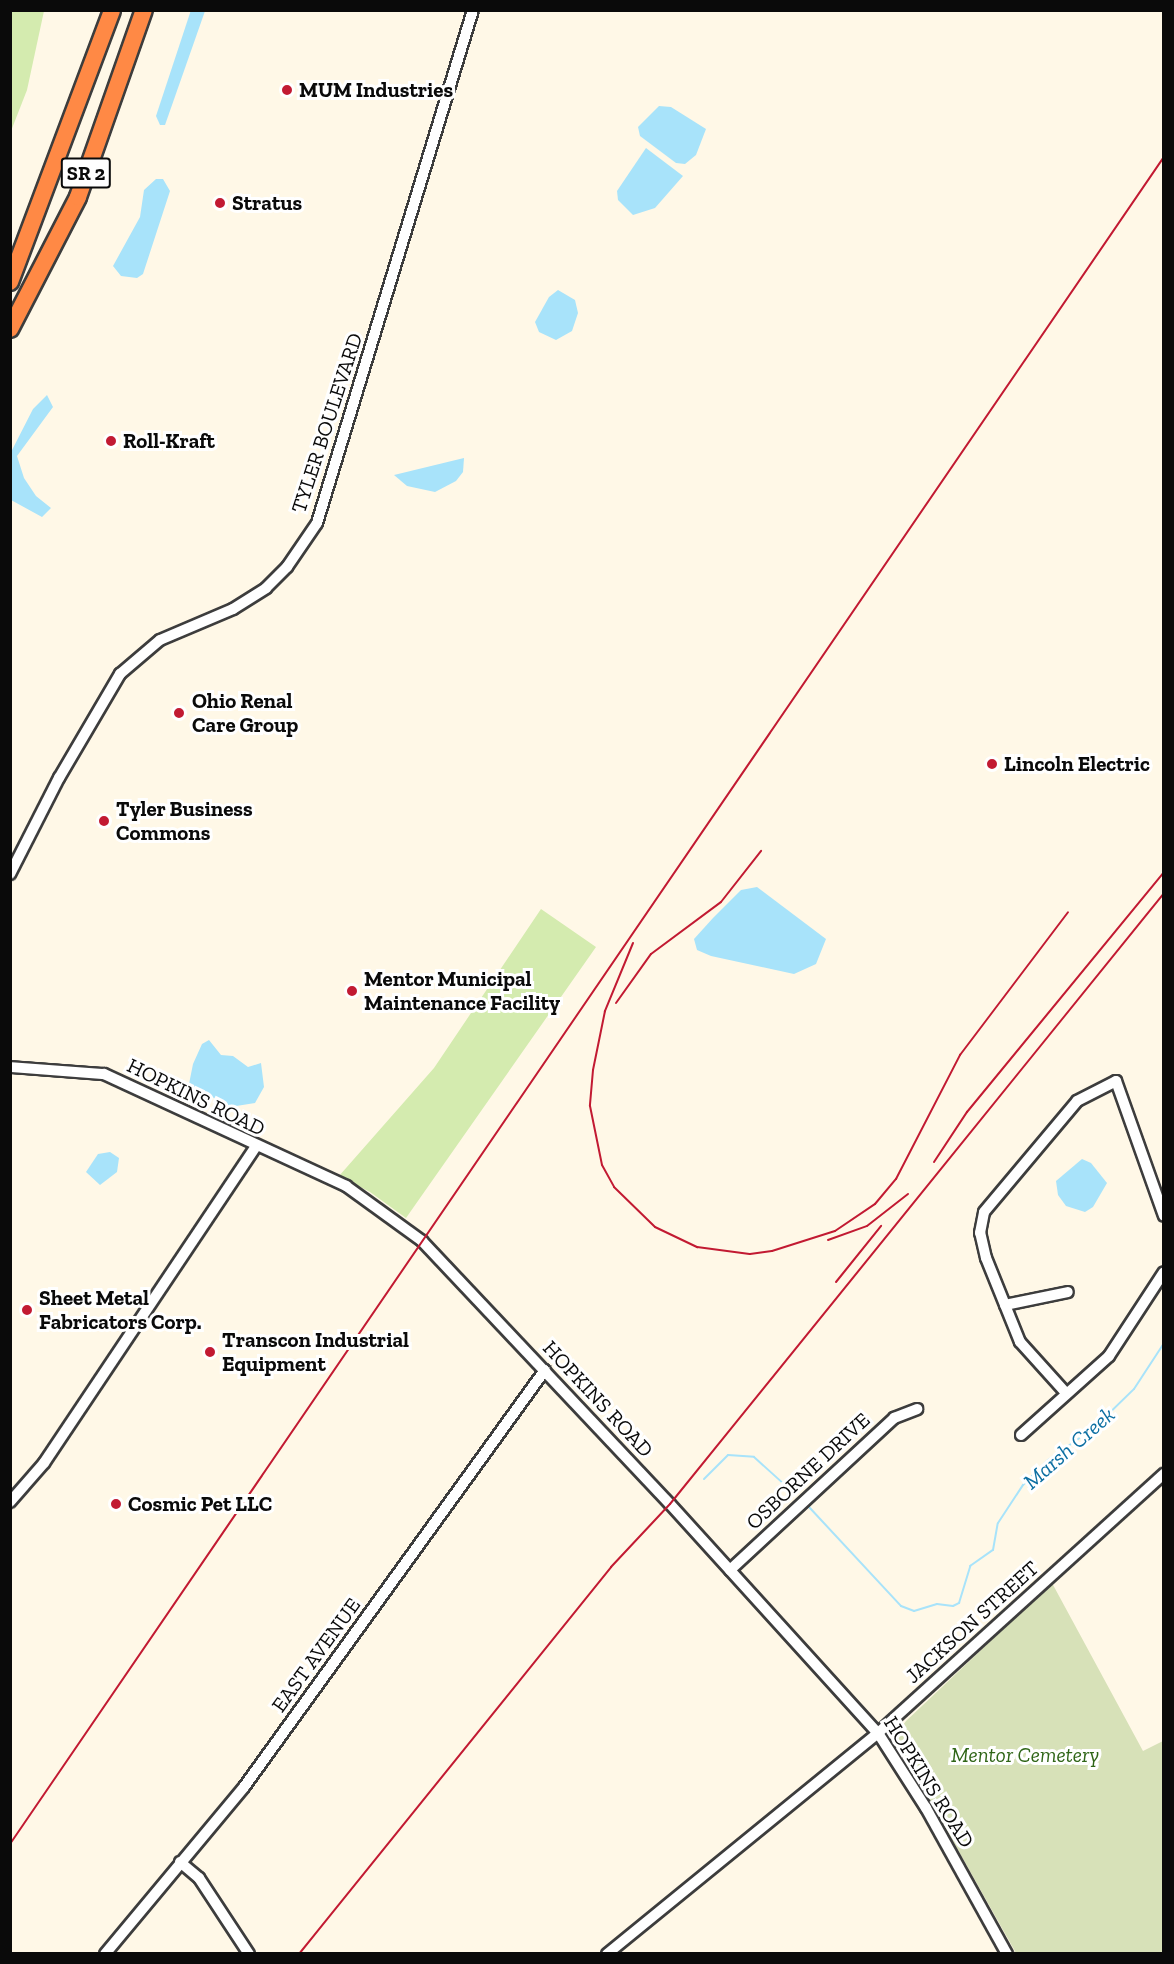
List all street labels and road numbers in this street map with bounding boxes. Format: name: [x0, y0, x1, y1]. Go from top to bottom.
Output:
road number: SR 2: [60, 156, 112, 190]
street label: TYLER BOULEVARD: [286, 330, 368, 516]
street label: HOPKINS ROAD: [123, 1053, 269, 1141]
street label: HOPKINS ROAD: [538, 1336, 658, 1462]
street label: OSBORNE DRIVE: [741, 1407, 875, 1535]
street label: JACKSON STREET: [900, 1556, 1044, 1688]
street label: EAST AVENUE: [266, 1593, 366, 1717]
street label: HOPKINS ROAD: [879, 1712, 979, 1852]

